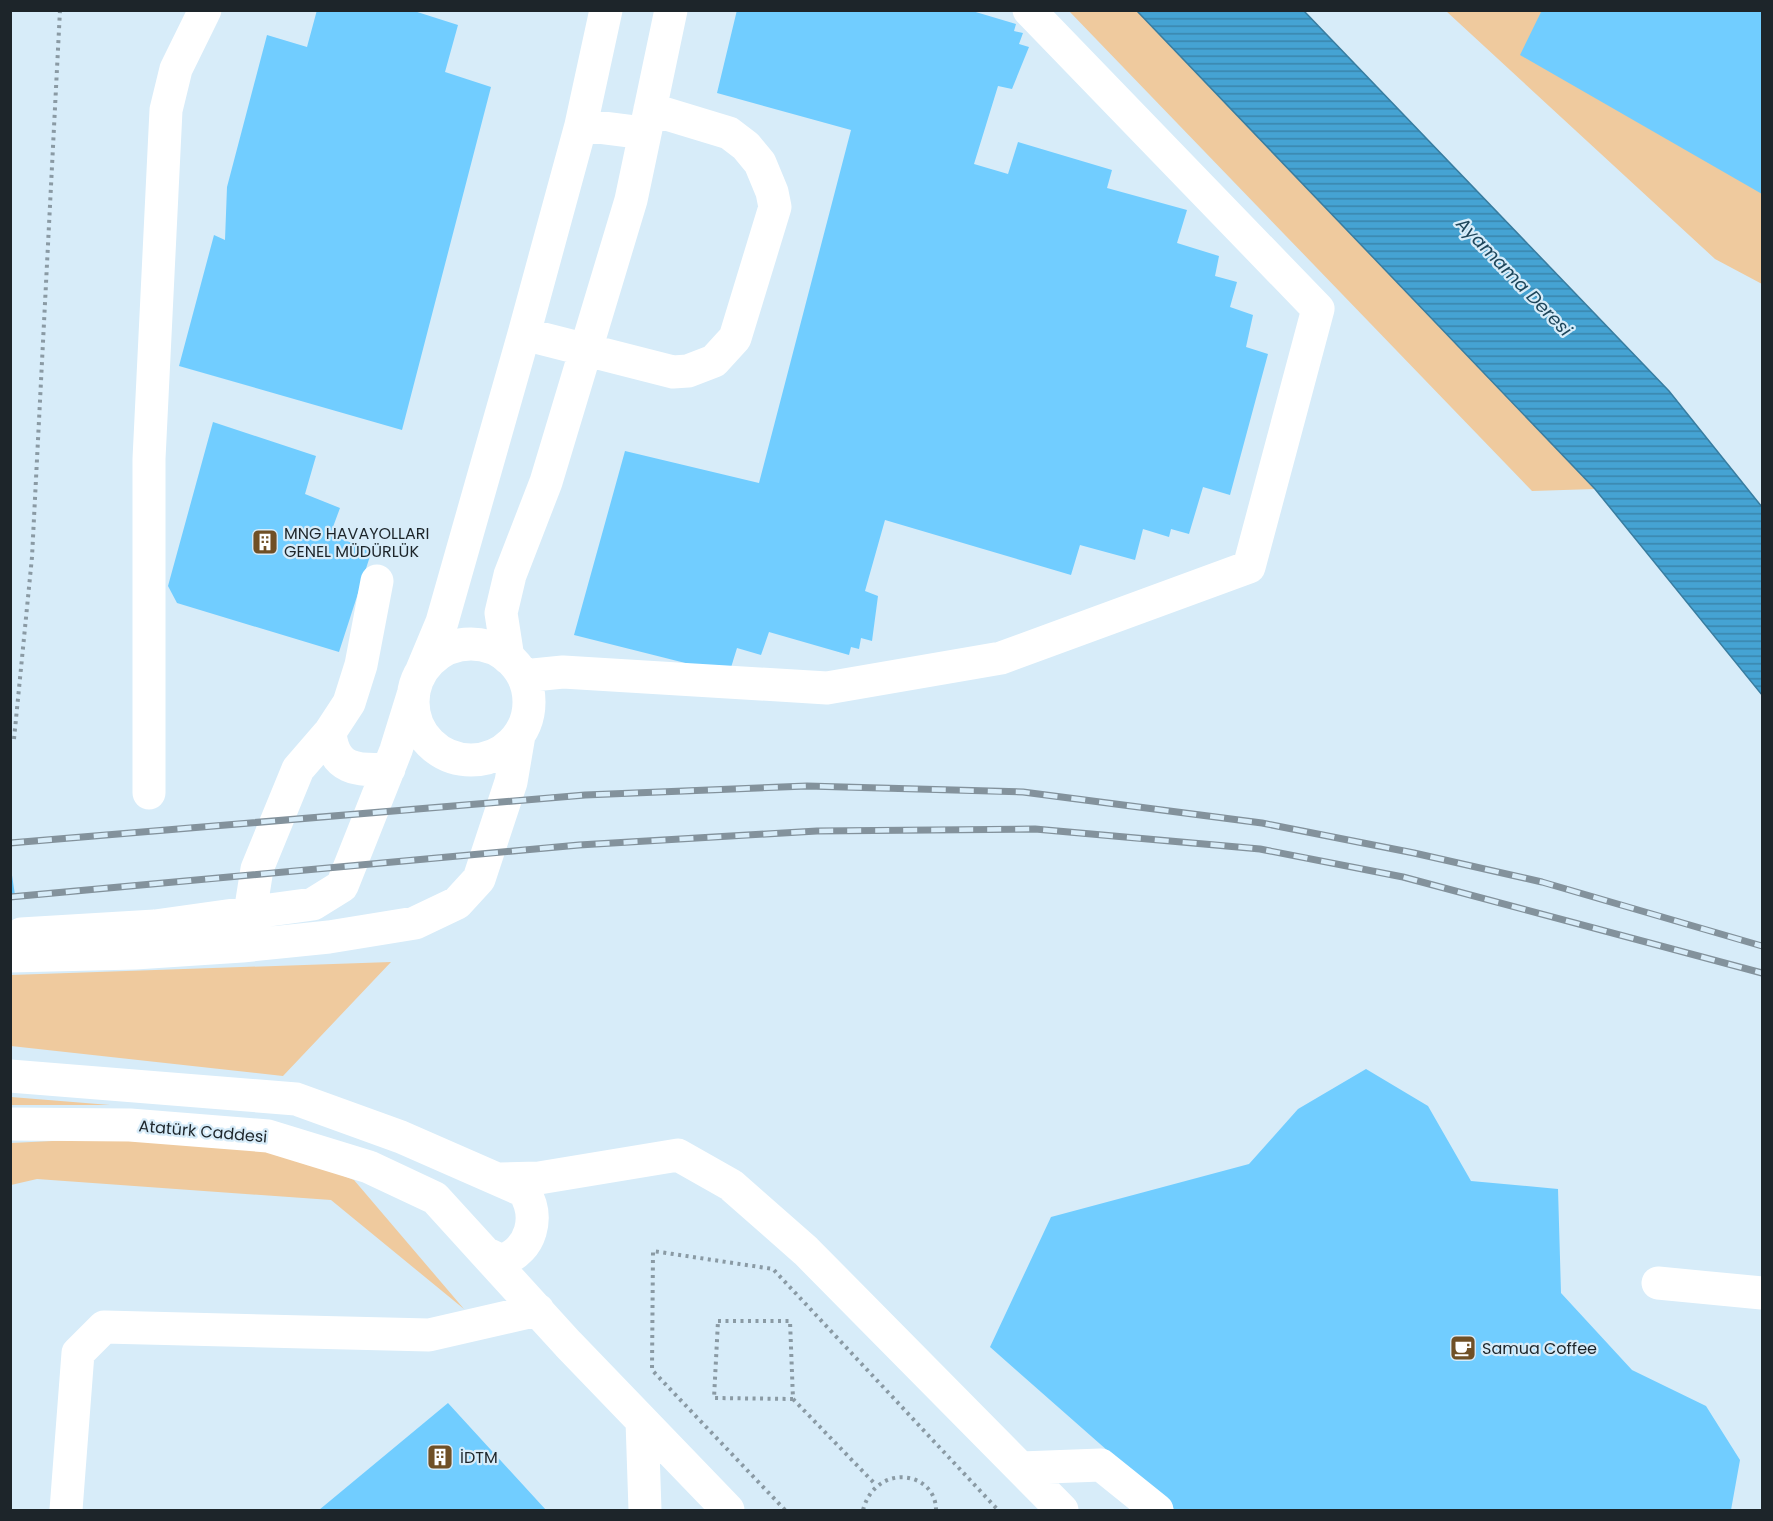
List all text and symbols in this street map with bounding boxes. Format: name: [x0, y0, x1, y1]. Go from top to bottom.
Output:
water label: Ayamama Deresi: [1450, 211, 1578, 342]
place label: MNG HAVAYOLLARI GENEL MÜDÜRLÜK: [284, 522, 429, 563]
building icon: MNG HAVAYOLLARI GENEL MÜDÜRLÜK: [250, 527, 280, 557]
street label: Atatürk Caddesi: [138, 1114, 268, 1149]
cafe icon: Samua Coffee: [1448, 1333, 1478, 1363]
place label: Samua Coffee: [1482, 1337, 1597, 1360]
building icon: İDTM: [425, 1442, 455, 1472]
place label: İDTM: [460, 1446, 498, 1469]

